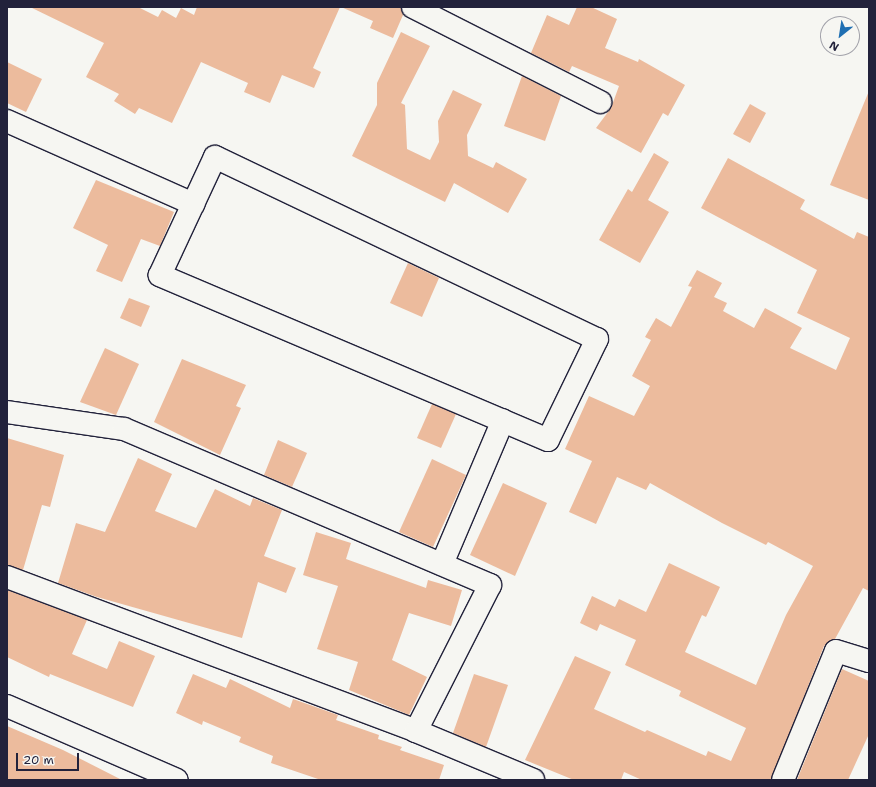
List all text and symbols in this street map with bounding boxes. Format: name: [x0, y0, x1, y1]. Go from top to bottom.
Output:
north arrow: [820, 16, 860, 56]
text: N: [827, 37, 842, 55]
scale bar: [18, 745, 81, 771]
text: 20 m: [23, 752, 54, 768]

